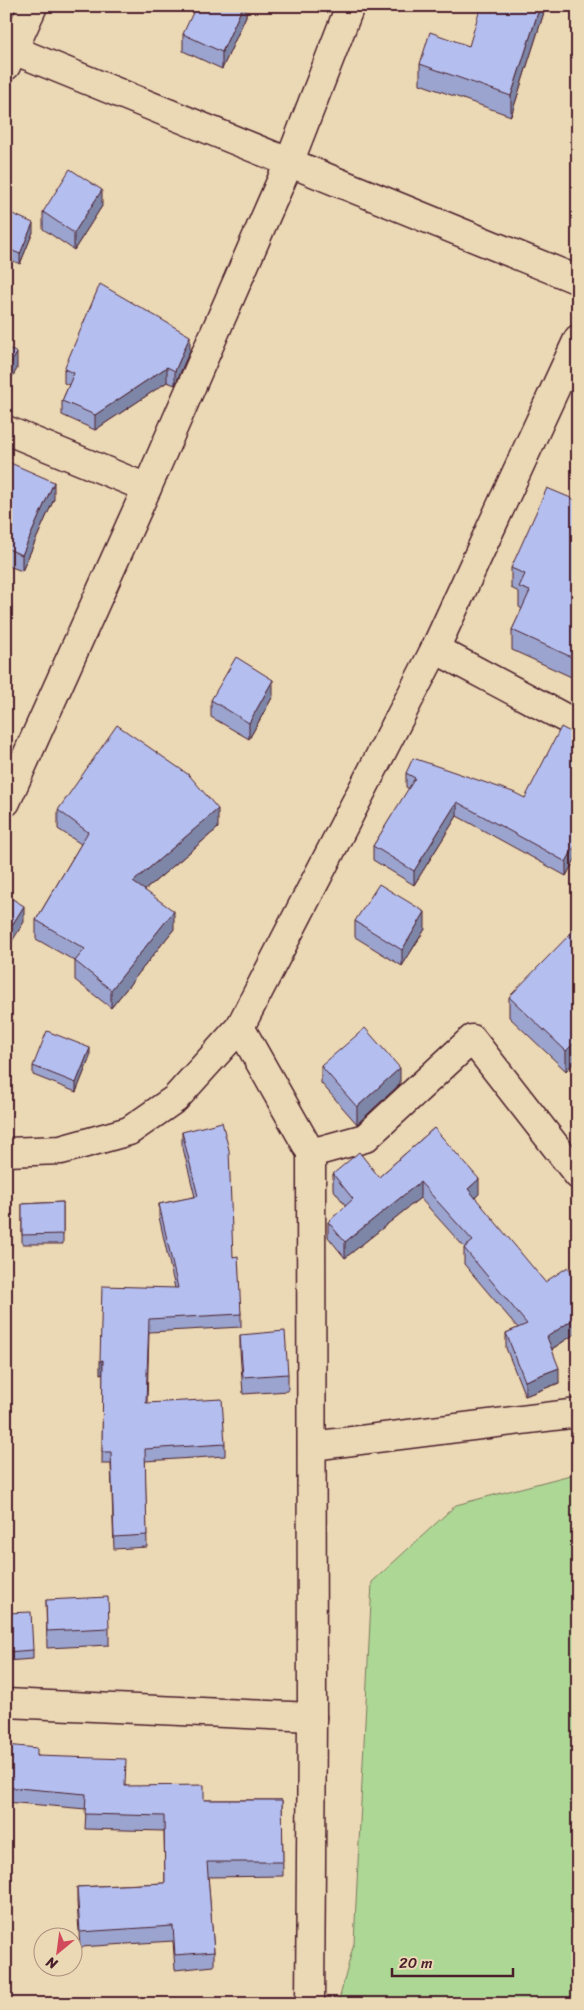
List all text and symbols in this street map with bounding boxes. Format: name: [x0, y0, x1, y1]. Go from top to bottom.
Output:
north arrow: [32, 1928, 82, 1978]
scale bar: [392, 1945, 513, 1977]
text: N: [41, 1950, 63, 1977]
text: 20 m: [399, 1950, 433, 1976]

